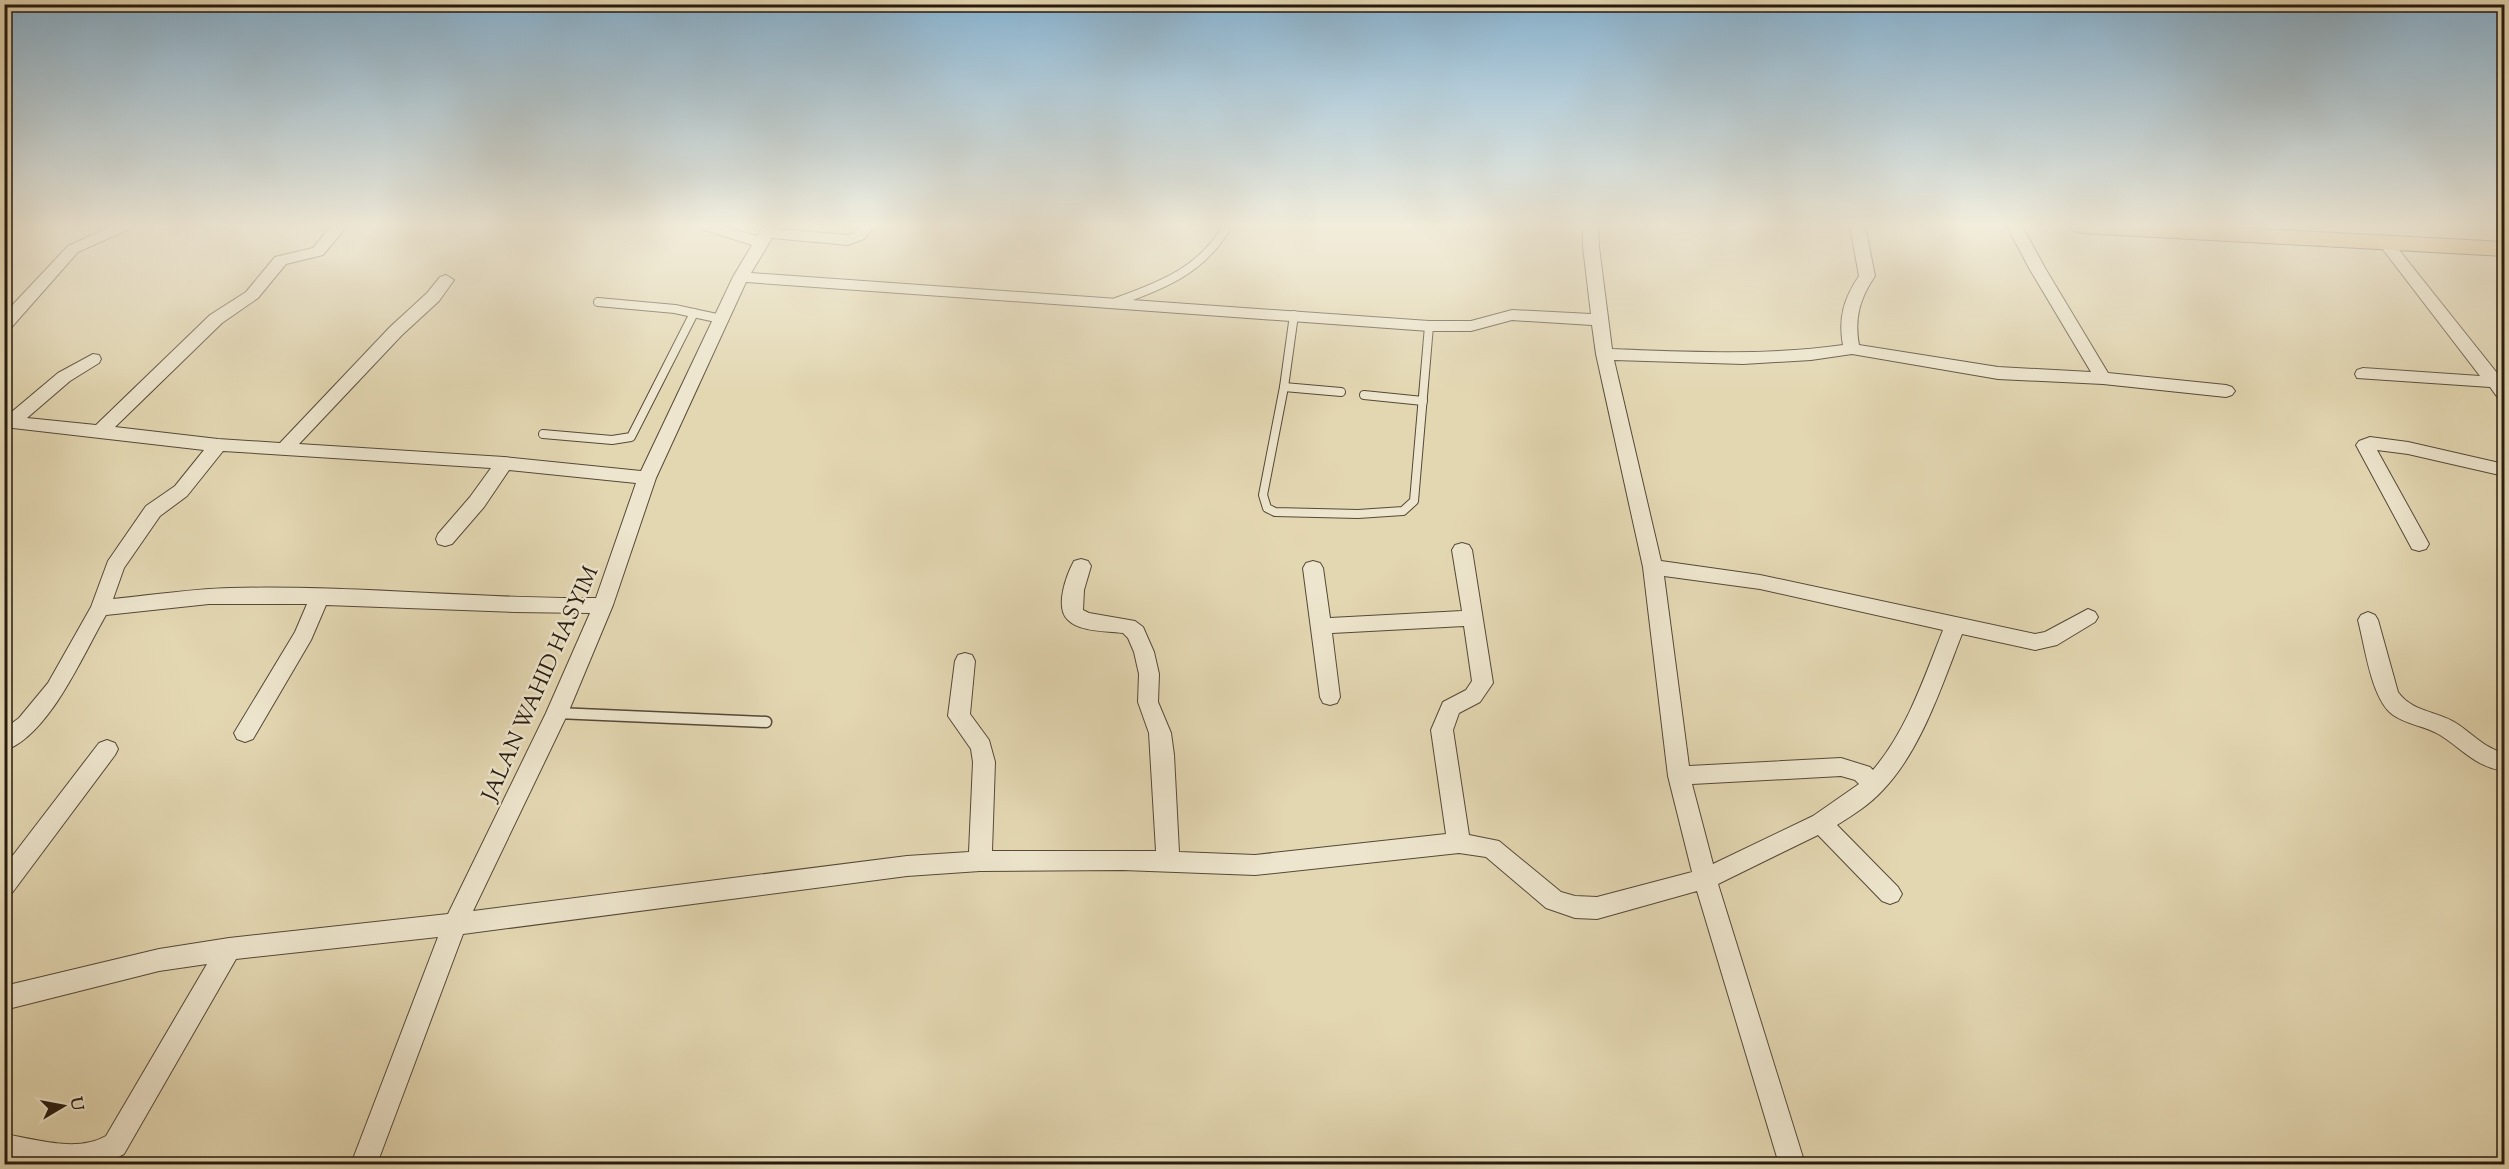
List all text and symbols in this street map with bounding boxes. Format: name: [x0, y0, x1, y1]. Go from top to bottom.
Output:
street label: JALAN WAHID HASYIM: [475, 562, 608, 808]
north arrow: [33, 1076, 93, 1136]
text: U: [63, 1095, 88, 1113]

